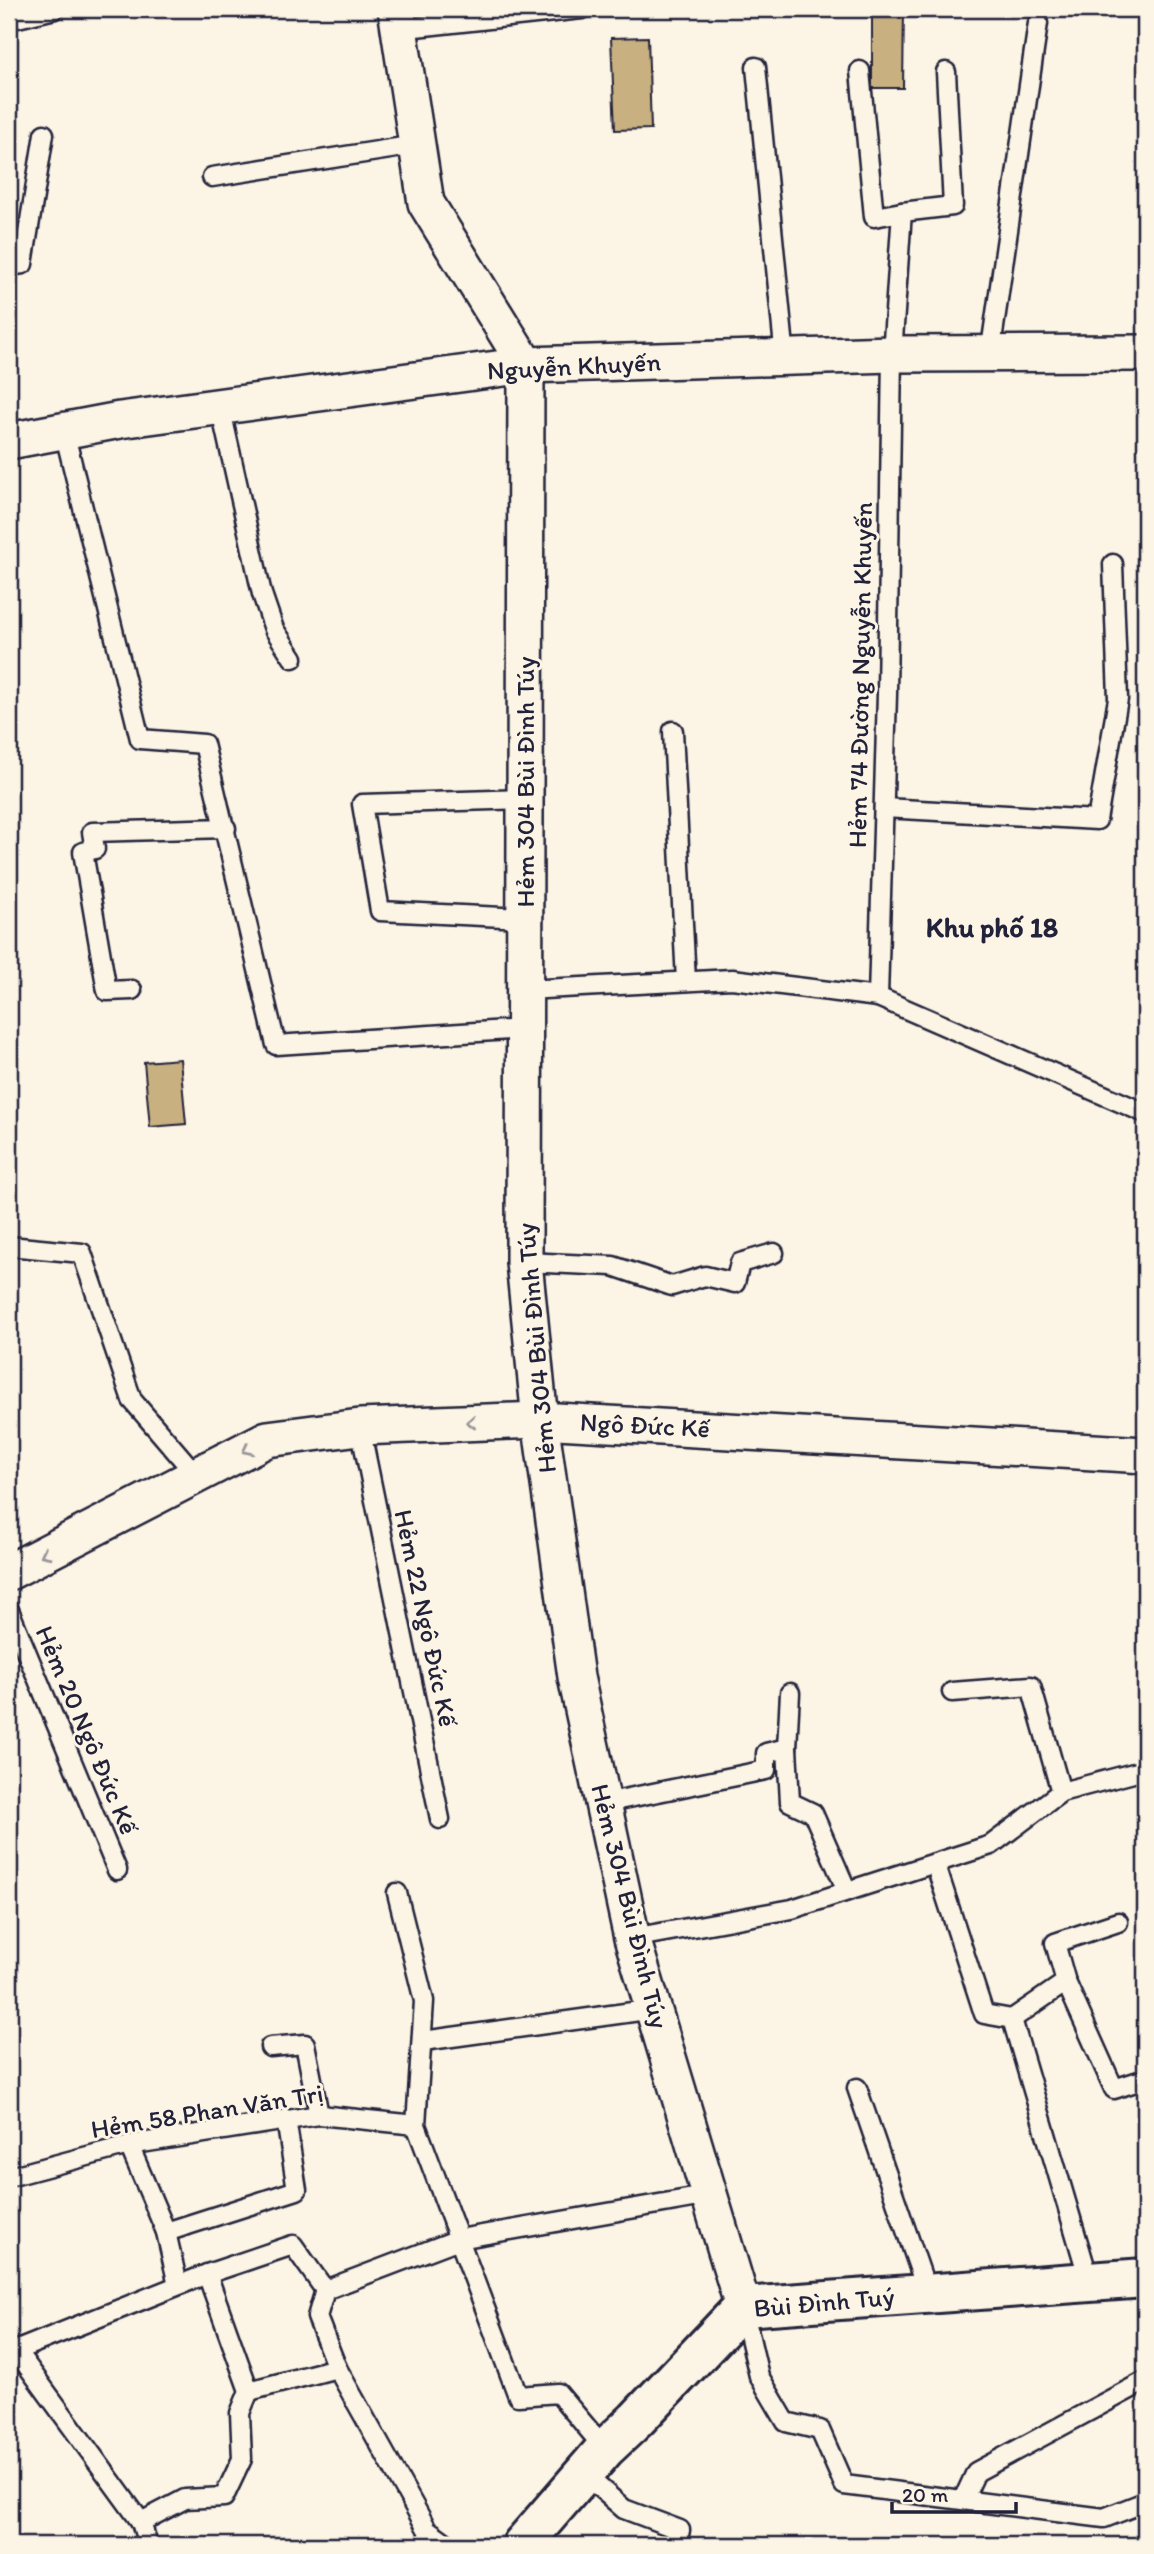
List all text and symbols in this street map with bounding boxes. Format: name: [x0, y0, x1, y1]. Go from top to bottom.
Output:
street label: Nguyễn Khuyến: [486, 345, 662, 387]
street label: Hẻm 74 Đường Nguyễn Khuyến: [841, 501, 879, 848]
street label: Hẻm 304 Bùi Đình Túy: [509, 656, 541, 908]
district label: Khu phố 18: [926, 910, 1058, 944]
street label: Hẻm 304 Bùi Đình Túy: [509, 1222, 563, 1474]
street label: Ngô Đức Kế: [579, 1406, 711, 1444]
one-way arrow: [466, 1415, 477, 1430]
one-way arrow: [242, 1441, 254, 1455]
street label: Hẻm 22 Ngô Đức Kế: [387, 1506, 465, 1730]
one-way arrow: [40, 1546, 52, 1560]
street label: Hẻm 20 Ngô Đức Kế: [29, 1621, 146, 1840]
street label: Hẻm 304 Bùi Đình Túy: [584, 1780, 676, 2032]
street label: Hẻm 58 Phan Văn Trị: [89, 2077, 325, 2145]
street label: Bùi Đình Tuý: [752, 2280, 896, 2324]
scale bar: [892, 2470, 1016, 2514]
text: 20 m: [902, 2482, 949, 2507]

